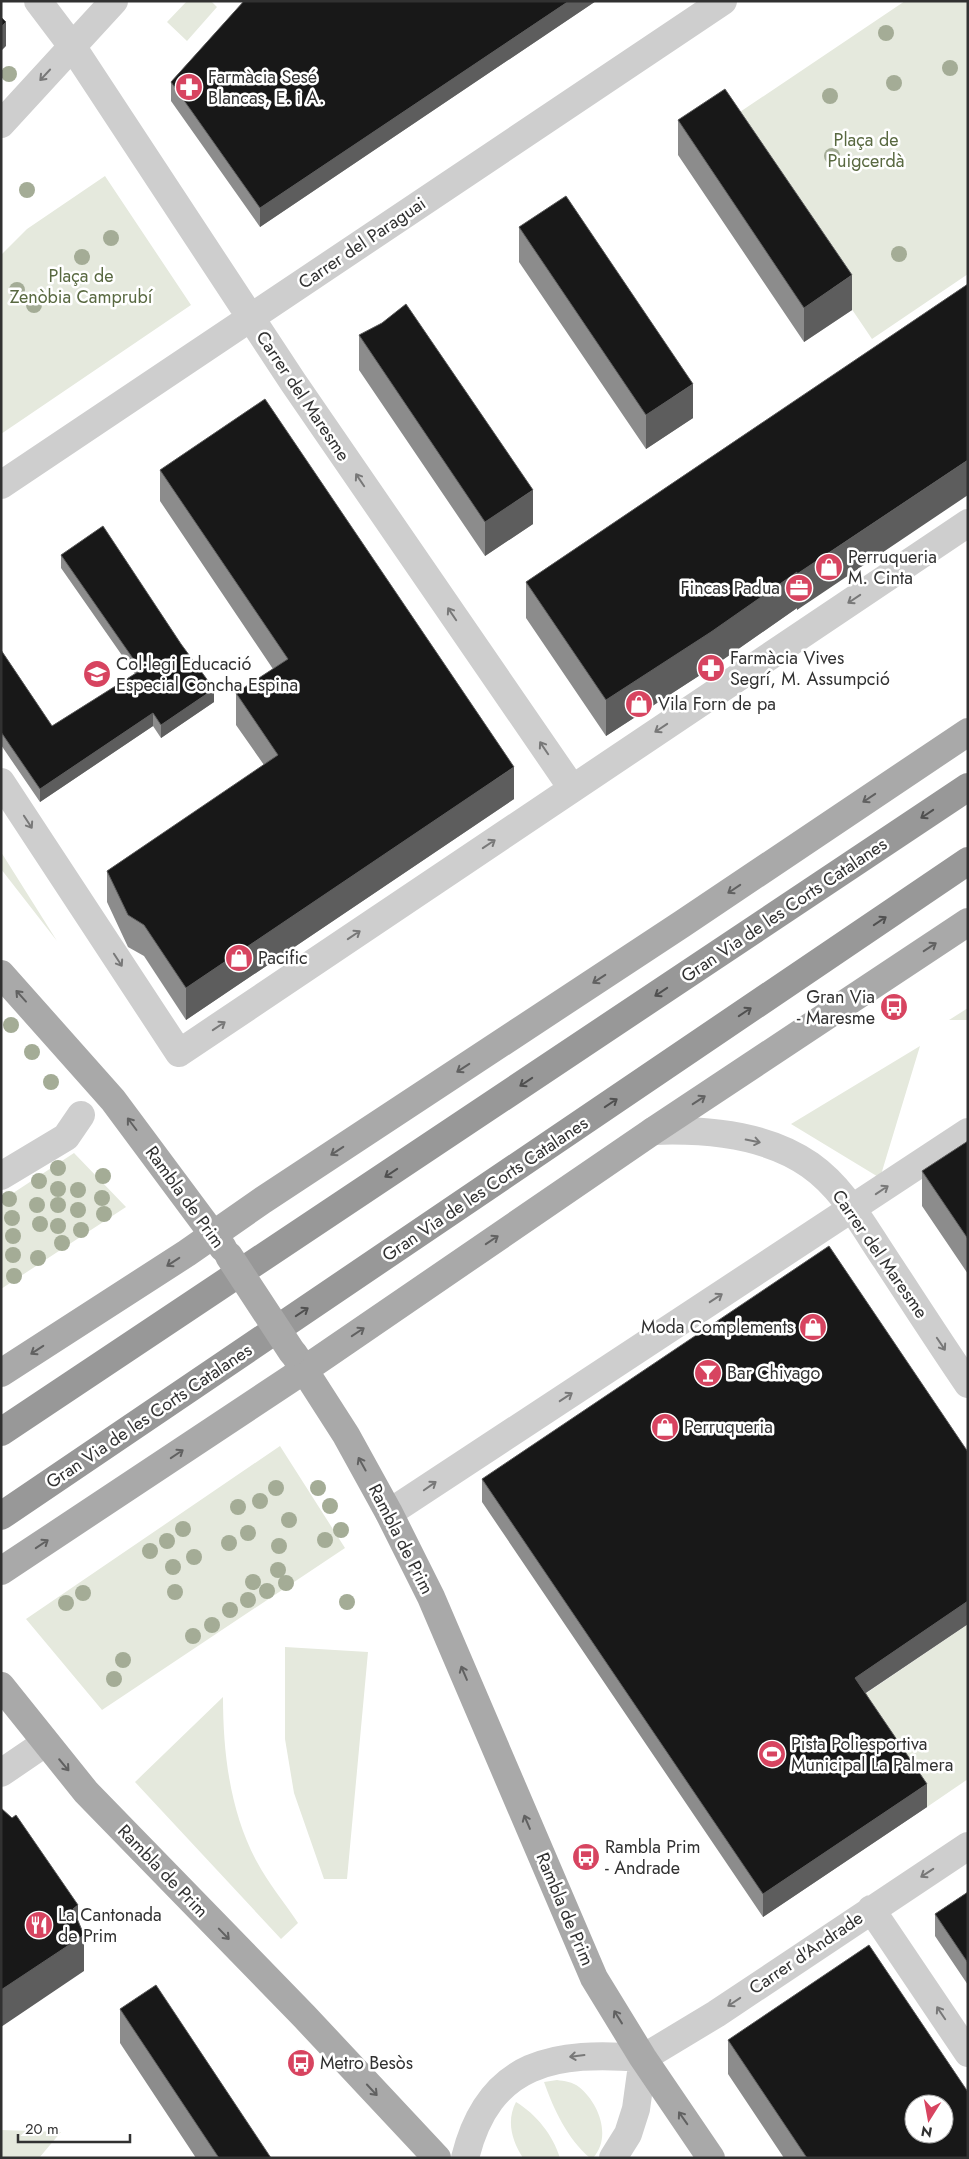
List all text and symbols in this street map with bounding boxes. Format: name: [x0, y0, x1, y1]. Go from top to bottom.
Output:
place label: Farmàcia Sesé Blancas, E. i A.: [208, 64, 324, 111]
one-way arrow: [39, 69, 51, 82]
pharmacy icon: Farmàcia Sesé Blancas, E. i A.: [174, 72, 204, 102]
park label: Plaça de Puigcerdà: [828, 127, 904, 174]
street label: Carrer del Paraguai: [293, 191, 431, 295]
park label: Plaça de Zenòbia Camprubí: [10, 263, 154, 310]
street label: Carrer del Maresme: [250, 326, 356, 466]
one-way arrow: [355, 473, 365, 487]
place label: Perruqueria M. Cinta: [848, 544, 937, 591]
shop icon: Perruqueria M. Cinta: [814, 552, 844, 582]
office icon: Fincas Padua: [784, 573, 814, 603]
place label: Fincas Padua: [681, 575, 780, 601]
one-way arrow: [848, 594, 862, 604]
one-way arrow: [447, 607, 457, 621]
place label: Farmàcia Vives Segrí, M. Assumpció: [730, 645, 890, 692]
place label: Col·legi Educació Especial Concha Espina: [116, 651, 298, 698]
pharmacy icon: Farmàcia Vives Segrí, M. Assumpció: [696, 653, 726, 683]
school or university icon: Col·legi Educació Especial Concha Espina: [82, 659, 112, 689]
shop icon: Vila Forn de pa: [624, 689, 654, 719]
place label: Vila Forn de pa: [658, 691, 776, 717]
one-way arrow: [654, 723, 668, 733]
one-way arrow: [539, 741, 549, 755]
one-way arrow: [862, 793, 876, 803]
one-way arrow: [920, 809, 934, 820]
one-way arrow: [23, 815, 33, 829]
street label: Gran Via de les Corts Catalanes: [676, 831, 892, 989]
one-way arrow: [482, 839, 496, 849]
one-way arrow: [728, 884, 742, 894]
one-way arrow: [873, 916, 887, 926]
one-way arrow: [347, 930, 361, 940]
one-way arrow: [923, 942, 937, 952]
shop icon: Pacific: [224, 943, 254, 973]
place label: Pacific: [258, 945, 308, 971]
one-way arrow: [113, 953, 123, 967]
one-way arrow: [592, 973, 606, 984]
place label: Gran Via - Maresme: [797, 984, 875, 1031]
one-way arrow: [654, 987, 668, 997]
one-way arrow: [15, 989, 27, 1002]
bus stop icon: Gran Via - Maresme: [879, 992, 909, 1022]
one-way arrow: [738, 1007, 752, 1017]
one-way arrow: [212, 1021, 226, 1031]
one-way arrow: [457, 1063, 471, 1073]
one-way arrow: [519, 1077, 533, 1088]
one-way arrow: [692, 1095, 706, 1105]
one-way arrow: [603, 1098, 617, 1108]
street label: Gran Via de les Corts Catalanes: [377, 1110, 593, 1268]
one-way arrow: [126, 1118, 137, 1131]
one-way arrow: [744, 1136, 760, 1146]
street label: Rambla de Prim: [139, 1141, 231, 1253]
one-way arrow: [330, 1146, 344, 1156]
one-way arrow: [384, 1168, 398, 1178]
street label: Carrer del Maresme: [826, 1184, 934, 1324]
one-way arrow: [874, 1185, 888, 1195]
one-way arrow: [485, 1235, 499, 1245]
one-way arrow: [167, 1257, 181, 1267]
one-way arrow: [709, 1293, 723, 1303]
one-way arrow: [295, 1307, 309, 1317]
shop icon: Moda Complements: [798, 1312, 828, 1342]
place label: Moda Complements: [641, 1314, 794, 1340]
one-way arrow: [351, 1327, 365, 1337]
one-way arrow: [936, 1336, 946, 1350]
street label: Gran Via de les Corts Catalanes: [41, 1337, 257, 1495]
one-way arrow: [30, 1345, 44, 1355]
bar icon: Bar Chivago: [693, 1358, 723, 1388]
place label: Bar Chivago: [727, 1360, 821, 1386]
one-way arrow: [558, 1391, 572, 1401]
shop icon: Perruqueria: [650, 1412, 680, 1442]
place label: Perruqueria: [684, 1414, 773, 1440]
one-way arrow: [170, 1448, 184, 1459]
one-way arrow: [357, 1456, 367, 1471]
street label: Rambla de Prim: [362, 1479, 440, 1599]
one-way arrow: [423, 1481, 437, 1491]
one-way arrow: [35, 1539, 49, 1549]
one-way arrow: [458, 1666, 468, 1681]
place label: Pista Poliesportiva Municipal La Palmera: [791, 1731, 953, 1778]
sports icon: Pista Poliesportiva Municipal La Palmera: [757, 1739, 787, 1769]
one-way arrow: [59, 1759, 70, 1772]
one-way arrow: [522, 1815, 532, 1830]
street label: Rambla de Prim: [112, 1819, 214, 1923]
place label: Rambla Prim - Andrade: [605, 1834, 701, 1881]
bus stop icon: Rambla Prim - Andrade: [571, 1842, 601, 1872]
street label: Rambla de Prim: [529, 1848, 601, 1970]
one-way arrow: [920, 1867, 934, 1878]
place label: La Cantonada de Prim: [58, 1902, 162, 1949]
street label: Carrer d'Andrade: [744, 1905, 868, 2001]
restaurant icon: La Cantonada de Prim: [24, 1910, 54, 1940]
one-way arrow: [218, 1928, 230, 1940]
one-way arrow: [727, 1997, 741, 2007]
one-way arrow: [936, 2006, 946, 2020]
one-way arrow: [612, 2010, 622, 2024]
bus stop icon: Metro Besòs: [286, 2048, 316, 2078]
place label: Metro Besòs: [320, 2050, 413, 2076]
one-way arrow: [570, 2051, 586, 2061]
one-way arrow: [366, 2083, 378, 2096]
north arrow: [904, 2094, 954, 2144]
one-way arrow: [678, 2111, 688, 2125]
scale bar: [18, 2112, 130, 2144]
text: 20 m: [25, 2118, 59, 2140]
text: N: [919, 2121, 934, 2143]

